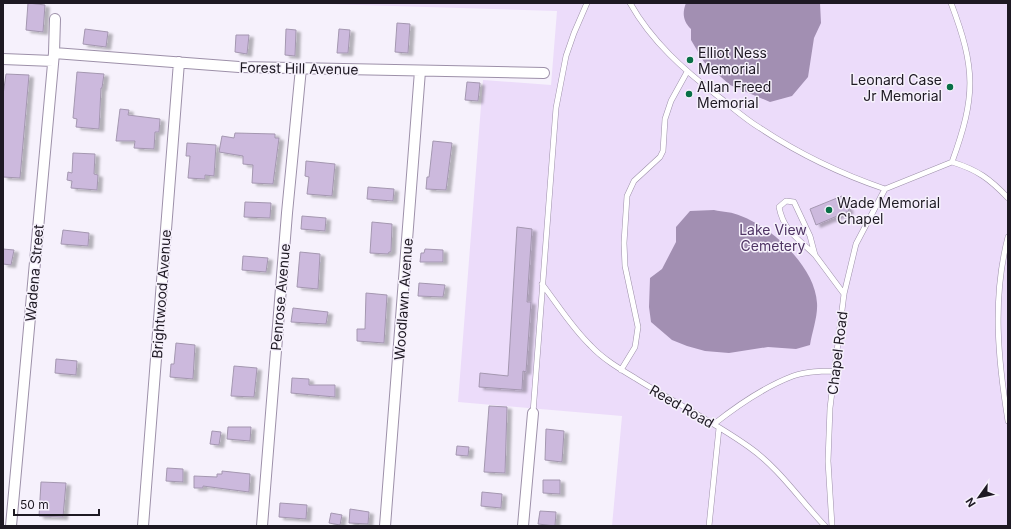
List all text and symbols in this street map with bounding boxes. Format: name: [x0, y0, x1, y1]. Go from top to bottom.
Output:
place label: Elliot Ness Memorial: [698, 44, 767, 77]
marker: Elliot Ness Memorial: [685, 55, 695, 65]
street label: Forest Hill Avenue: [239, 58, 359, 78]
place label: Leonard Case Jr Memorial: [850, 71, 942, 104]
place label: Allan Freed Memorial: [697, 78, 771, 111]
marker: Leonard Case Jr Memorial: [945, 82, 955, 92]
marker: Allan Freed Memorial: [684, 89, 694, 99]
place label: Wade Memorial Chapel: [837, 194, 940, 227]
marker: Wade Memorial Chapel: [824, 205, 834, 215]
park label: Lake View Cemetery: [739, 221, 807, 254]
street label: Wadena Street: [21, 223, 47, 322]
street label: Brightwood Avenue: [148, 229, 174, 359]
street label: Woodlawn Avenue: [390, 237, 416, 361]
street label: Penrose Avenue: [267, 243, 293, 351]
street label: Chapel Road: [823, 310, 851, 396]
street label: Reed Road: [647, 381, 717, 431]
north arrow: [959, 477, 999, 517]
scale bar: [14, 491, 99, 517]
text: N: [962, 495, 979, 510]
text: 50 m: [20, 497, 49, 512]

